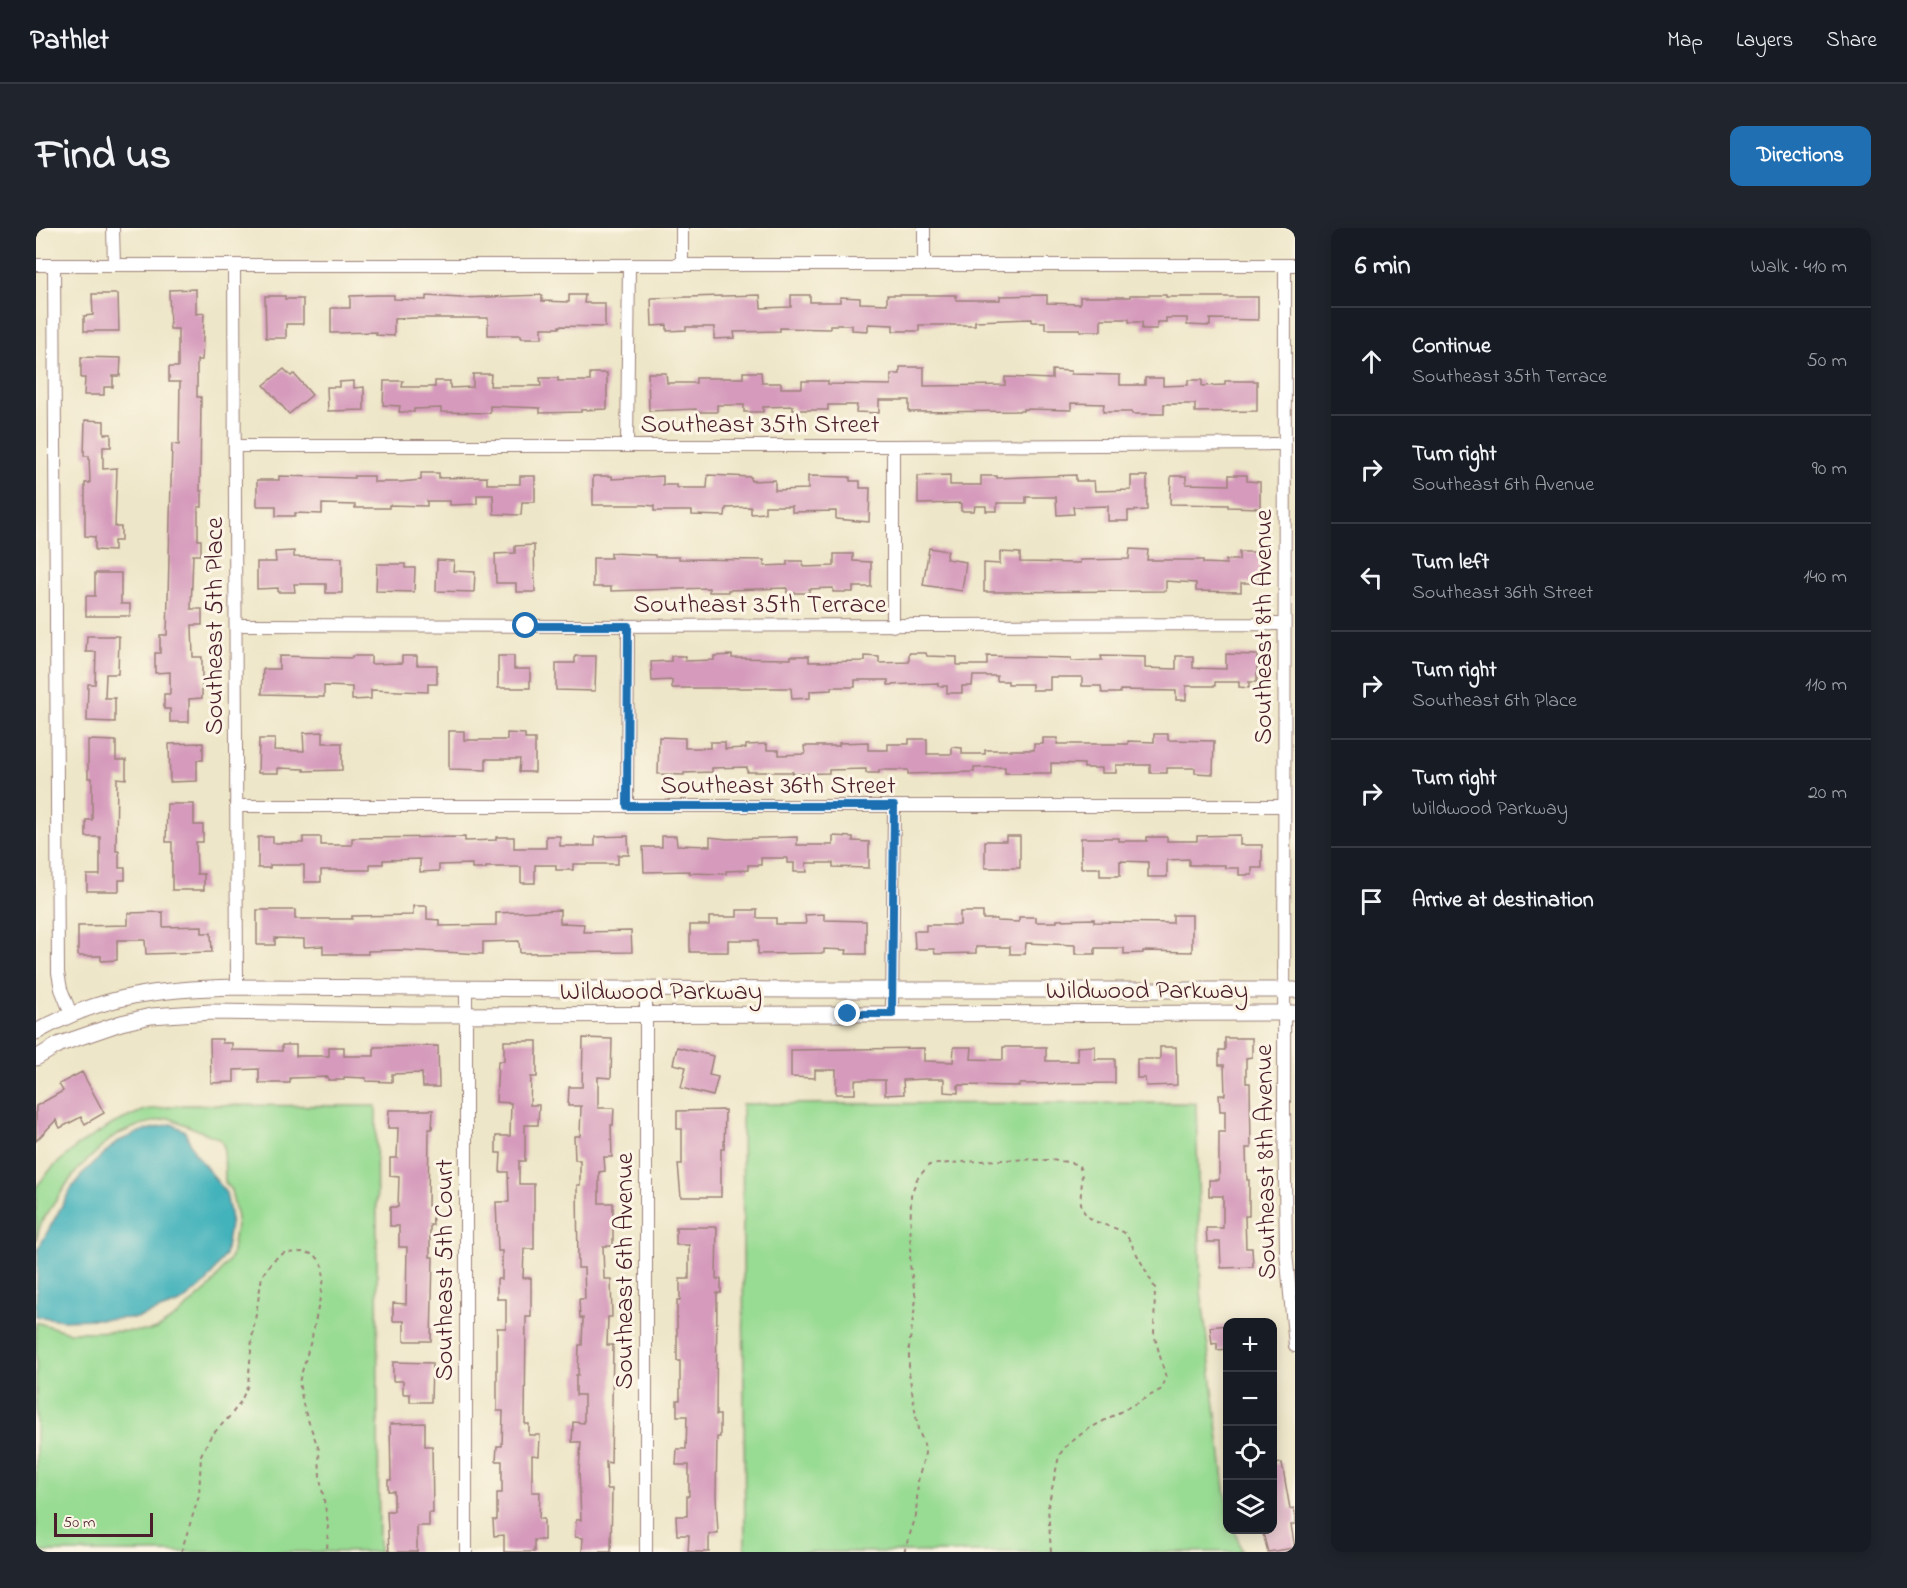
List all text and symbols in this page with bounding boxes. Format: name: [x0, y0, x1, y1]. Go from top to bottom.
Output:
text: Pathlet: [30, 21, 109, 62]
text: Map: [1667, 26, 1703, 56]
text: Layers: [1736, 26, 1793, 56]
text: Share: [1826, 26, 1877, 56]
text: Find us: [36, 126, 171, 187]
button: Directions: [1730, 126, 1871, 186]
text: 6 min: [1355, 248, 1411, 286]
text: Walk · 410 m: [1751, 253, 1847, 282]
text: Continue: [1412, 331, 1491, 363]
icon: ahead: [1355, 345, 1388, 378]
text: 50 m: [1806, 347, 1847, 376]
text: Southeast 35th Terrace: [1412, 363, 1607, 392]
street label: Southeast 35th Street: [641, 407, 880, 445]
text: Turn right: [1412, 439, 1497, 471]
icon: right: [1355, 453, 1388, 486]
text: 90 m: [1812, 455, 1847, 484]
text: Southeast 6th Avenue: [1412, 471, 1594, 500]
street label: Southeast 8th Avenue: [1246, 509, 1284, 745]
street label: Southeast 5th Place: [197, 517, 235, 735]
text: Turn left: [1412, 547, 1489, 579]
icon: left: [1355, 561, 1388, 594]
text: 140 m: [1803, 563, 1847, 592]
text: Southeast 36th Street: [1412, 579, 1593, 608]
street label: Southeast 35th Terrace: [633, 587, 887, 625]
route start: [512, 612, 538, 638]
text: Turn right: [1412, 655, 1497, 687]
icon: right: [1355, 669, 1388, 702]
text: 110 m: [1805, 671, 1847, 700]
text: Southeast 6th Place: [1412, 687, 1577, 716]
text: Turn right: [1412, 763, 1497, 795]
street label: Southeast 36th Street: [660, 768, 896, 806]
icon: right: [1355, 777, 1388, 810]
text: 20 m: [1808, 779, 1847, 808]
text: Wildwood Parkway: [1412, 795, 1568, 824]
icon: arrive: [1355, 885, 1388, 918]
text: Arrive at destination: [1412, 885, 1594, 917]
street label: Wildwood Parkway: [1046, 973, 1248, 1011]
street label: Wildwood Parkway: [560, 974, 762, 1012]
route end: [834, 1000, 860, 1026]
street label: Southeast 8th Avenue: [1246, 1044, 1288, 1280]
street label: Southeast 6th Avenue: [607, 1152, 645, 1390]
street label: Southeast 5th Court: [427, 1159, 465, 1381]
map controls: [1223, 1318, 1277, 1534]
button: +: [1223, 1318, 1277, 1372]
button: −: [1223, 1372, 1277, 1426]
button: locate: [1223, 1426, 1277, 1480]
button: layers: [1223, 1480, 1277, 1534]
scale bar: [54, 1510, 153, 1538]
text: 50 m: [63, 1511, 95, 1535]

